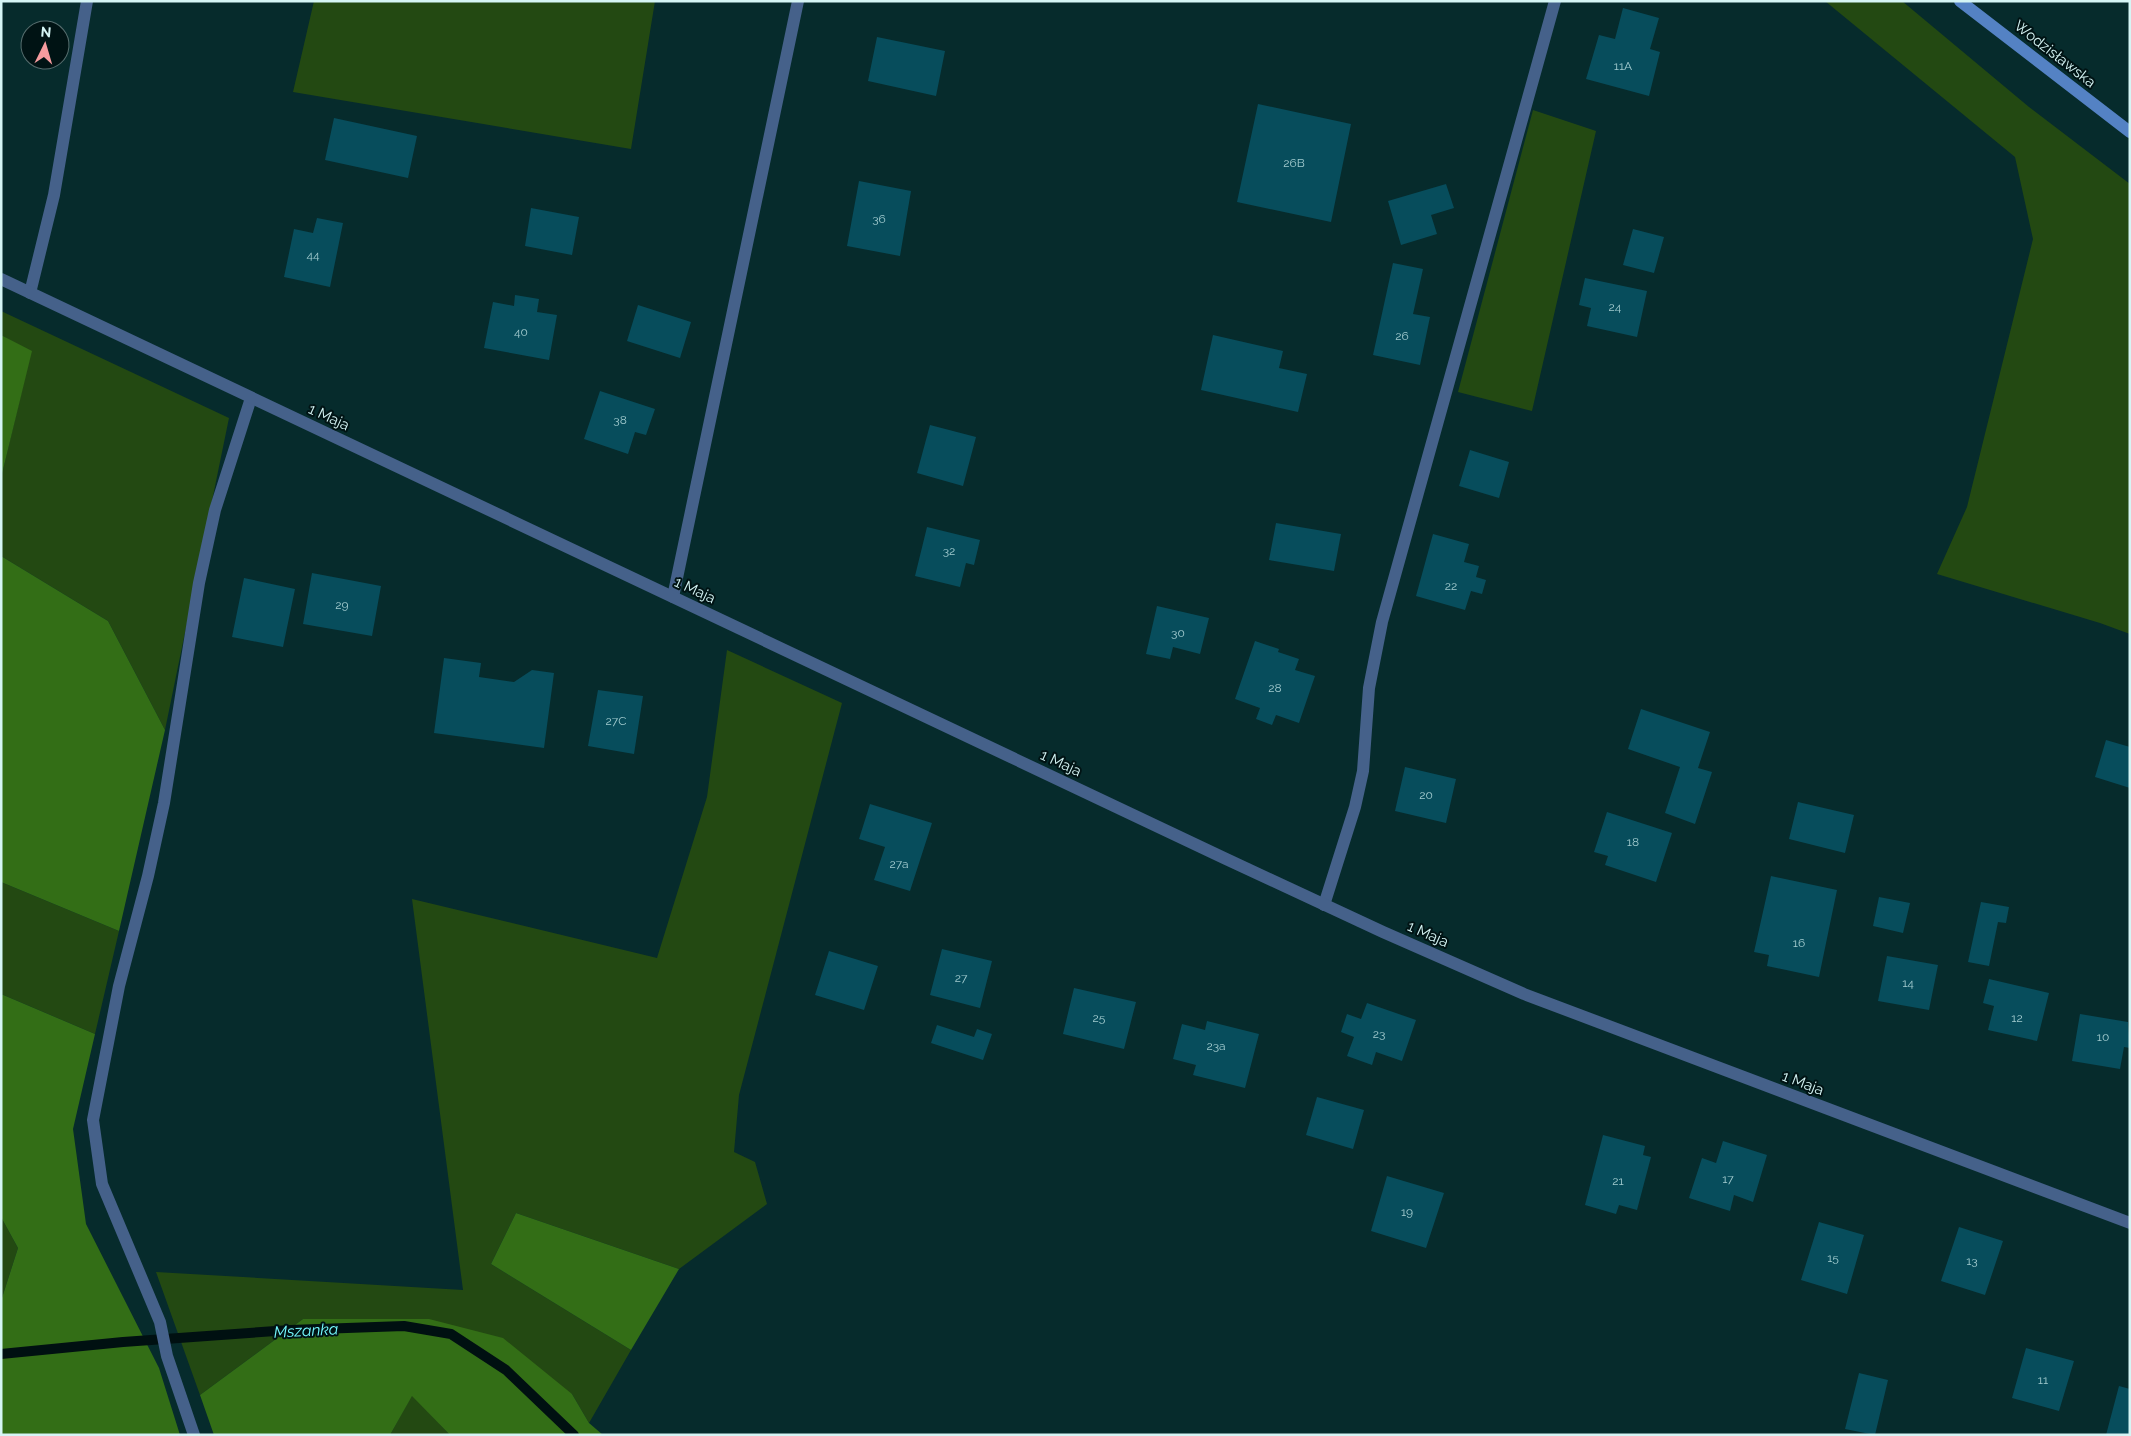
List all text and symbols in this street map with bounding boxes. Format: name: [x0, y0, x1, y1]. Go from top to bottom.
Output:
street label: Wodzisławska: [2011, 17, 2099, 91]
north arrow: [20, 20, 70, 70]
text: N: [40, 24, 52, 40]
house number: 11A: [1614, 59, 1632, 73]
house number: 26B: [1283, 156, 1305, 170]
house number: 36: [872, 212, 886, 226]
house number: 44: [306, 248, 320, 262]
house number: 24: [1609, 300, 1622, 314]
house number: 40: [514, 325, 528, 339]
house number: 26: [1395, 329, 1409, 343]
street label: 1 Maja: [306, 400, 352, 434]
house number: 38: [613, 413, 627, 427]
house number: 32: [943, 544, 955, 558]
street label: 1 Maja: [672, 573, 718, 607]
house number: 22: [1445, 579, 1457, 593]
house number: 29: [335, 598, 349, 612]
house number: 30: [1171, 626, 1185, 640]
house number: 28: [1268, 681, 1282, 695]
house number: 27C: [606, 714, 626, 728]
street label: 1 Maja: [1038, 746, 1084, 780]
house number: 20: [1419, 788, 1433, 802]
house number: 18: [1627, 835, 1639, 849]
house number: 27a: [889, 857, 909, 871]
street label: 1 Maja: [1405, 917, 1451, 951]
house number: 16: [1793, 936, 1805, 950]
house number: 27: [955, 971, 968, 985]
house number: 14: [1902, 976, 1914, 990]
house number: 25: [1093, 1011, 1106, 1025]
house number: 12: [2011, 1011, 2023, 1025]
house number: 23: [1373, 1027, 1385, 1041]
house number: 10: [2097, 1030, 2109, 1044]
house number: 23a: [1206, 1039, 1226, 1053]
street label: 1 Maja: [1780, 1067, 1826, 1099]
house number: 17: [1722, 1172, 1734, 1186]
house number: 21: [1612, 1174, 1624, 1188]
house number: 19: [1401, 1205, 1413, 1219]
house number: 15: [1827, 1251, 1839, 1265]
house number: 13: [1966, 1254, 1978, 1268]
water label: Mszanka: [273, 1319, 339, 1342]
house number: 11: [2038, 1373, 2048, 1387]

